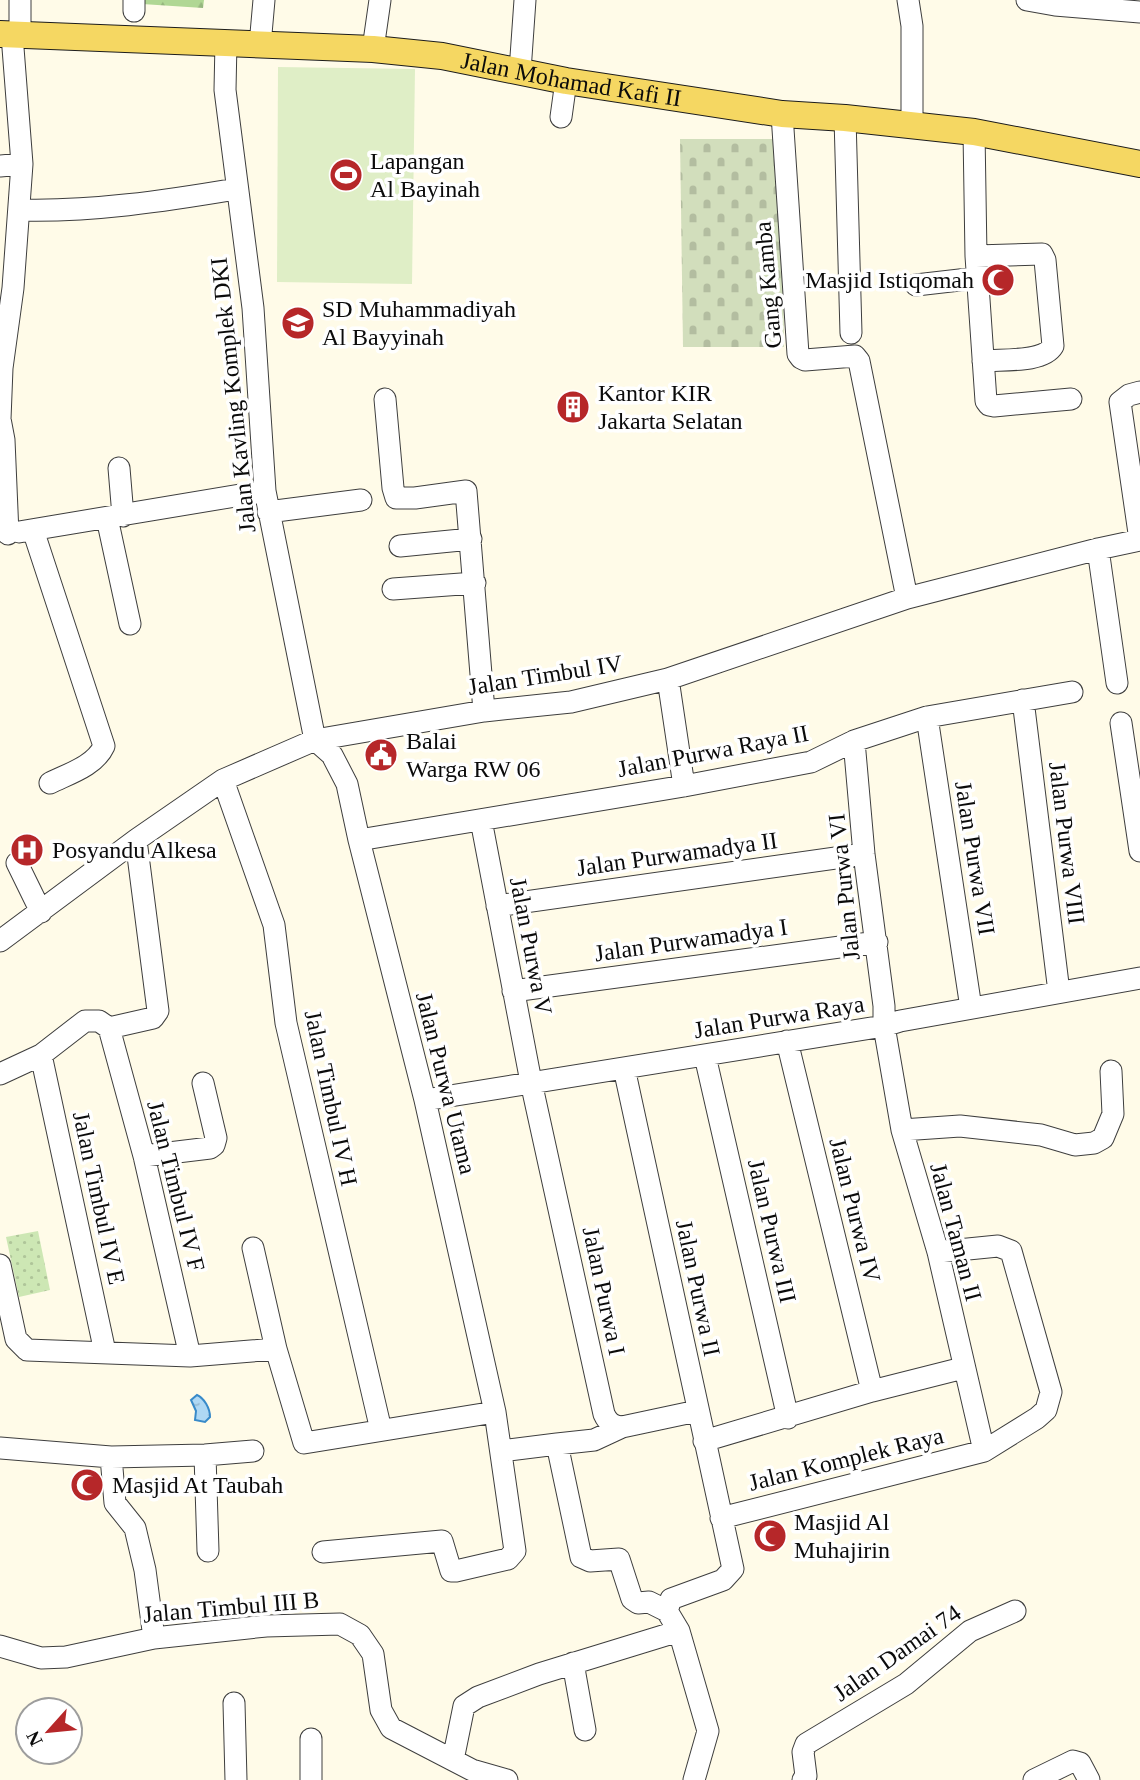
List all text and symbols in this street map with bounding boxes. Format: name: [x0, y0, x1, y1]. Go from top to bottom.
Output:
street label: Jalan Mohamad Kafi II: [459, 47, 683, 111]
place label: Lapangan Al Bayinah: [370, 148, 480, 202]
sports icon: Lapangan Al Bayinah: [327, 156, 365, 194]
street label: Gang Kamba: [749, 220, 786, 350]
street label: Jalan Kavling Komplek DKI: [206, 256, 260, 534]
mosque icon: Masjid Istiqomah: [979, 261, 1017, 299]
place label: Masjid Istiqomah: [805, 267, 974, 293]
place label: SD Muhammadiyah Al Bayyinah: [322, 296, 516, 350]
school or university icon: SD Muhammadiyah Al Bayyinah: [279, 304, 317, 342]
place label: Kantor KIR Jakarta Selatan: [598, 380, 743, 434]
building icon: Kantor KIR Jakarta Selatan: [554, 388, 592, 426]
street label: Jalan Timbul IV: [466, 650, 625, 700]
street label: Jalan Purwa Raya II: [615, 720, 811, 782]
place label: Balai Warga RW 06: [406, 728, 541, 782]
public building icon: Balai Warga RW 06: [362, 736, 400, 774]
street label: Jalan Purwa VIII: [1044, 760, 1090, 926]
street label: Jalan Purwa VII: [950, 779, 1000, 937]
street label: Jalan Purwa VI: [823, 812, 865, 962]
street label: Jalan Purwamadya II: [575, 827, 779, 881]
hospital icon: Posyandu Alkesa: [8, 831, 46, 869]
place label: Posyandu Alkesa: [52, 837, 217, 863]
street label: Jalan Purwa V: [505, 875, 557, 1018]
street label: Jalan Purwamadya I: [593, 914, 789, 966]
street label: Jalan Purwa Utama: [411, 989, 481, 1177]
street label: Jalan Purwa Raya: [692, 991, 866, 1043]
street label: Jalan Timbul IV H: [300, 1008, 362, 1188]
street label: Jalan Timbul IV F: [142, 1098, 210, 1274]
street label: Jalan Timbul IV E: [68, 1109, 130, 1287]
street label: Jalan Purwa IV: [824, 1135, 886, 1286]
street label: Jalan Purwa III: [743, 1157, 801, 1305]
street label: Jalan Taman II: [925, 1160, 987, 1304]
street label: Jalan Purwa II: [671, 1217, 725, 1359]
street label: Jalan Purwa I: [578, 1224, 630, 1358]
street label: Jalan Komplek Raya: [746, 1422, 946, 1496]
mosque icon: Masjid At Taubah: [68, 1466, 106, 1504]
place label: Masjid At Taubah: [112, 1472, 283, 1498]
place label: Masjid Al Muhajirin: [794, 1509, 890, 1563]
mosque icon: Masjid Al Muhajirin: [751, 1517, 789, 1555]
street label: Jalan Timbul III B: [142, 1586, 320, 1628]
street label: Jalan Damai 74: [828, 1600, 966, 1706]
north arrow: [14, 1696, 84, 1766]
text: N: [22, 1727, 47, 1749]

